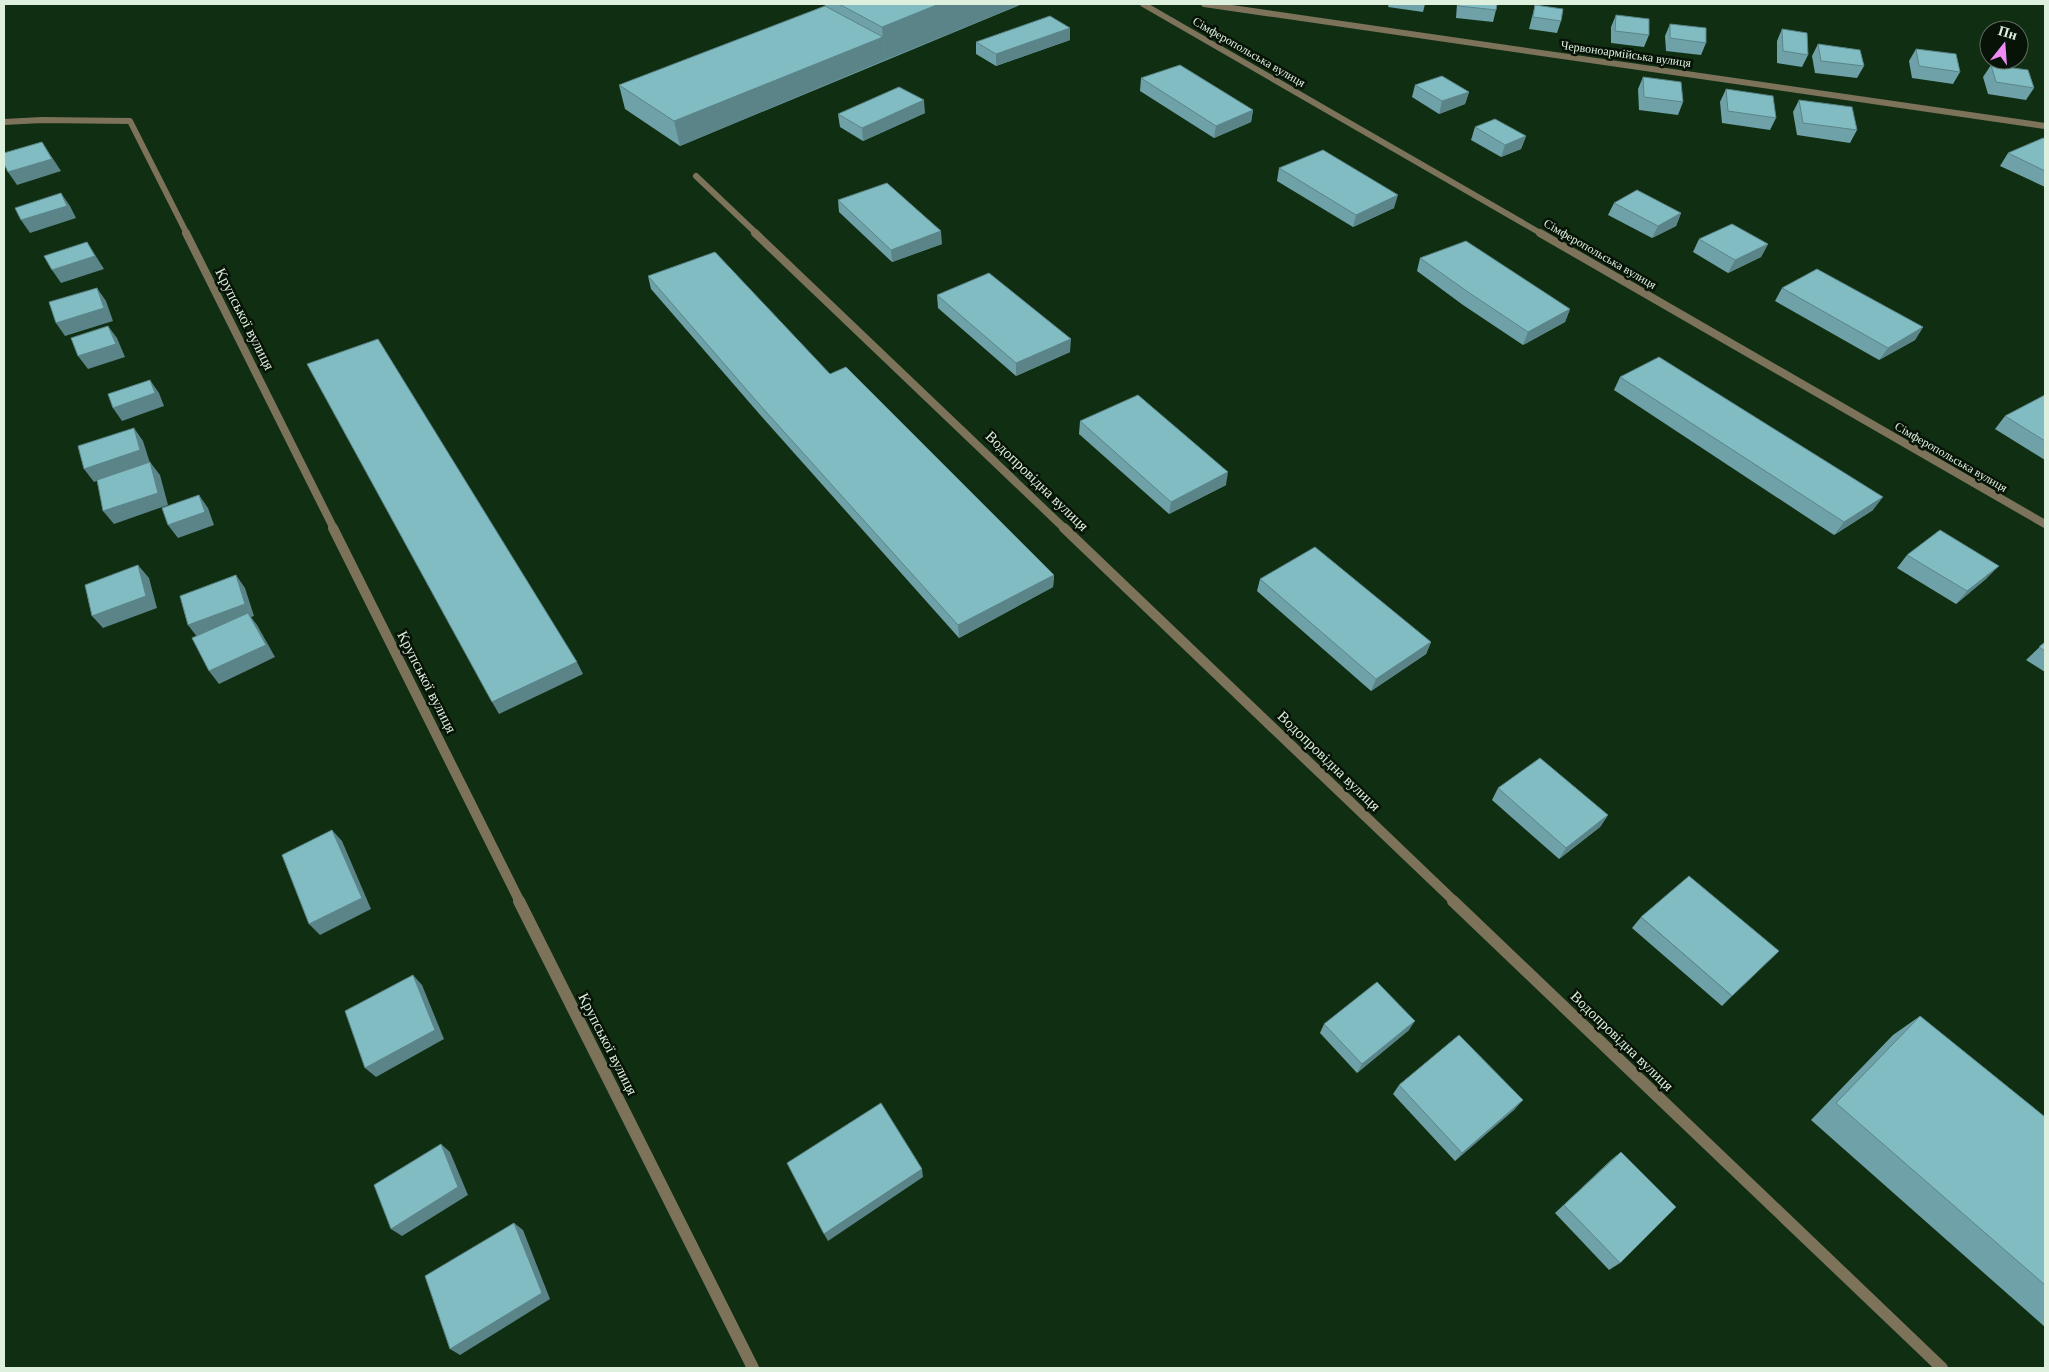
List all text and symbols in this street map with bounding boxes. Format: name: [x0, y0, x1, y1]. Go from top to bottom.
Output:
street label: Сімферопольська вулиця: [1190, 14, 1308, 90]
north arrow: [1979, 20, 2029, 70]
text: Пн: [1996, 23, 2019, 43]
street label: Червоноармійська вулиця: [1560, 38, 1693, 70]
street label: Сімферопольська вулиця: [1541, 216, 1659, 292]
street label: Крупської вулиця: [212, 265, 278, 373]
street label: Сімферопольська вулиця: [1892, 419, 2010, 495]
street label: Водопровідна вулиця: [982, 428, 1092, 534]
street label: Крупської вулиця: [394, 628, 460, 736]
street label: Водопровідна вулиця: [1274, 708, 1384, 814]
street label: Водопровідна вулиця: [1567, 988, 1677, 1094]
street label: Крупської вулиця: [575, 990, 641, 1098]

